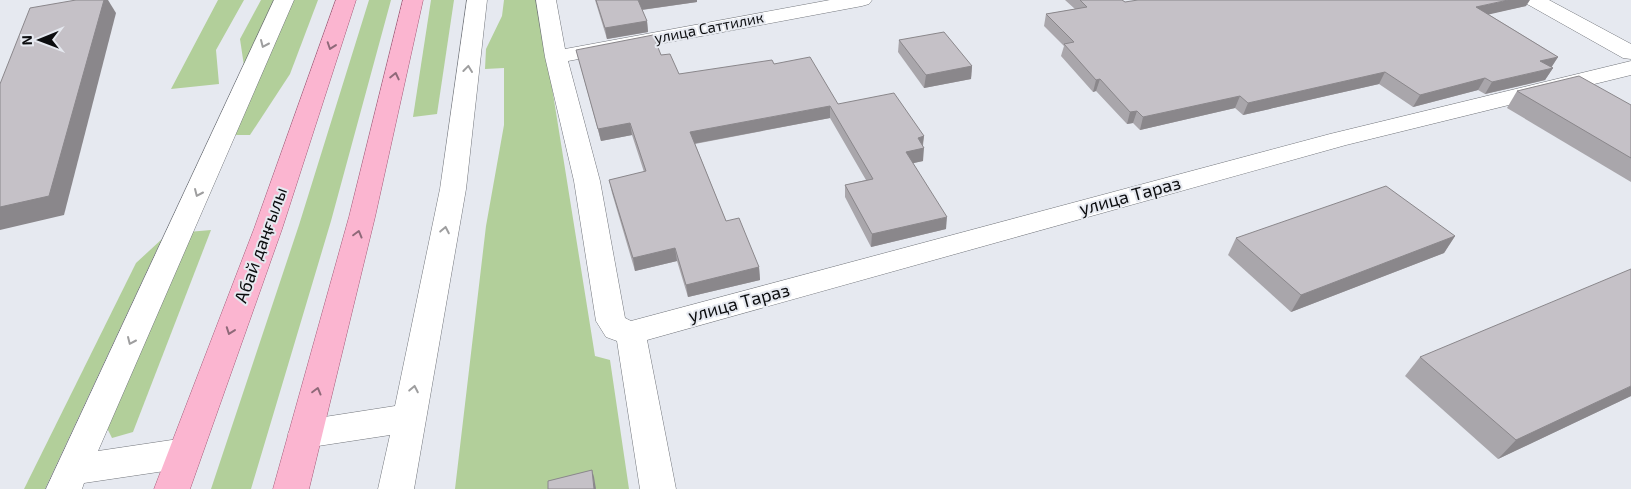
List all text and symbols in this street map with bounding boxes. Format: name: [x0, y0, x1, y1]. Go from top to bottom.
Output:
street label: улица Саттилик: [653, 8, 765, 47]
north arrow: [15, 15, 65, 65]
text: N: [18, 35, 35, 45]
one-way arrow: [260, 39, 271, 48]
one-way arrow: [326, 41, 336, 50]
one-way arrow: [462, 65, 473, 73]
one-way arrow: [389, 71, 400, 80]
street label: улица Тараз: [1077, 171, 1183, 219]
street label: Абай даңғылы: [229, 184, 291, 306]
one-way arrow: [193, 188, 204, 197]
one-way arrow: [439, 226, 450, 234]
one-way arrow: [352, 230, 363, 238]
street label: улица Тараз: [686, 278, 792, 326]
one-way arrow: [226, 327, 236, 335]
one-way arrow: [127, 336, 138, 345]
one-way arrow: [408, 385, 418, 394]
one-way arrow: [311, 388, 321, 396]

